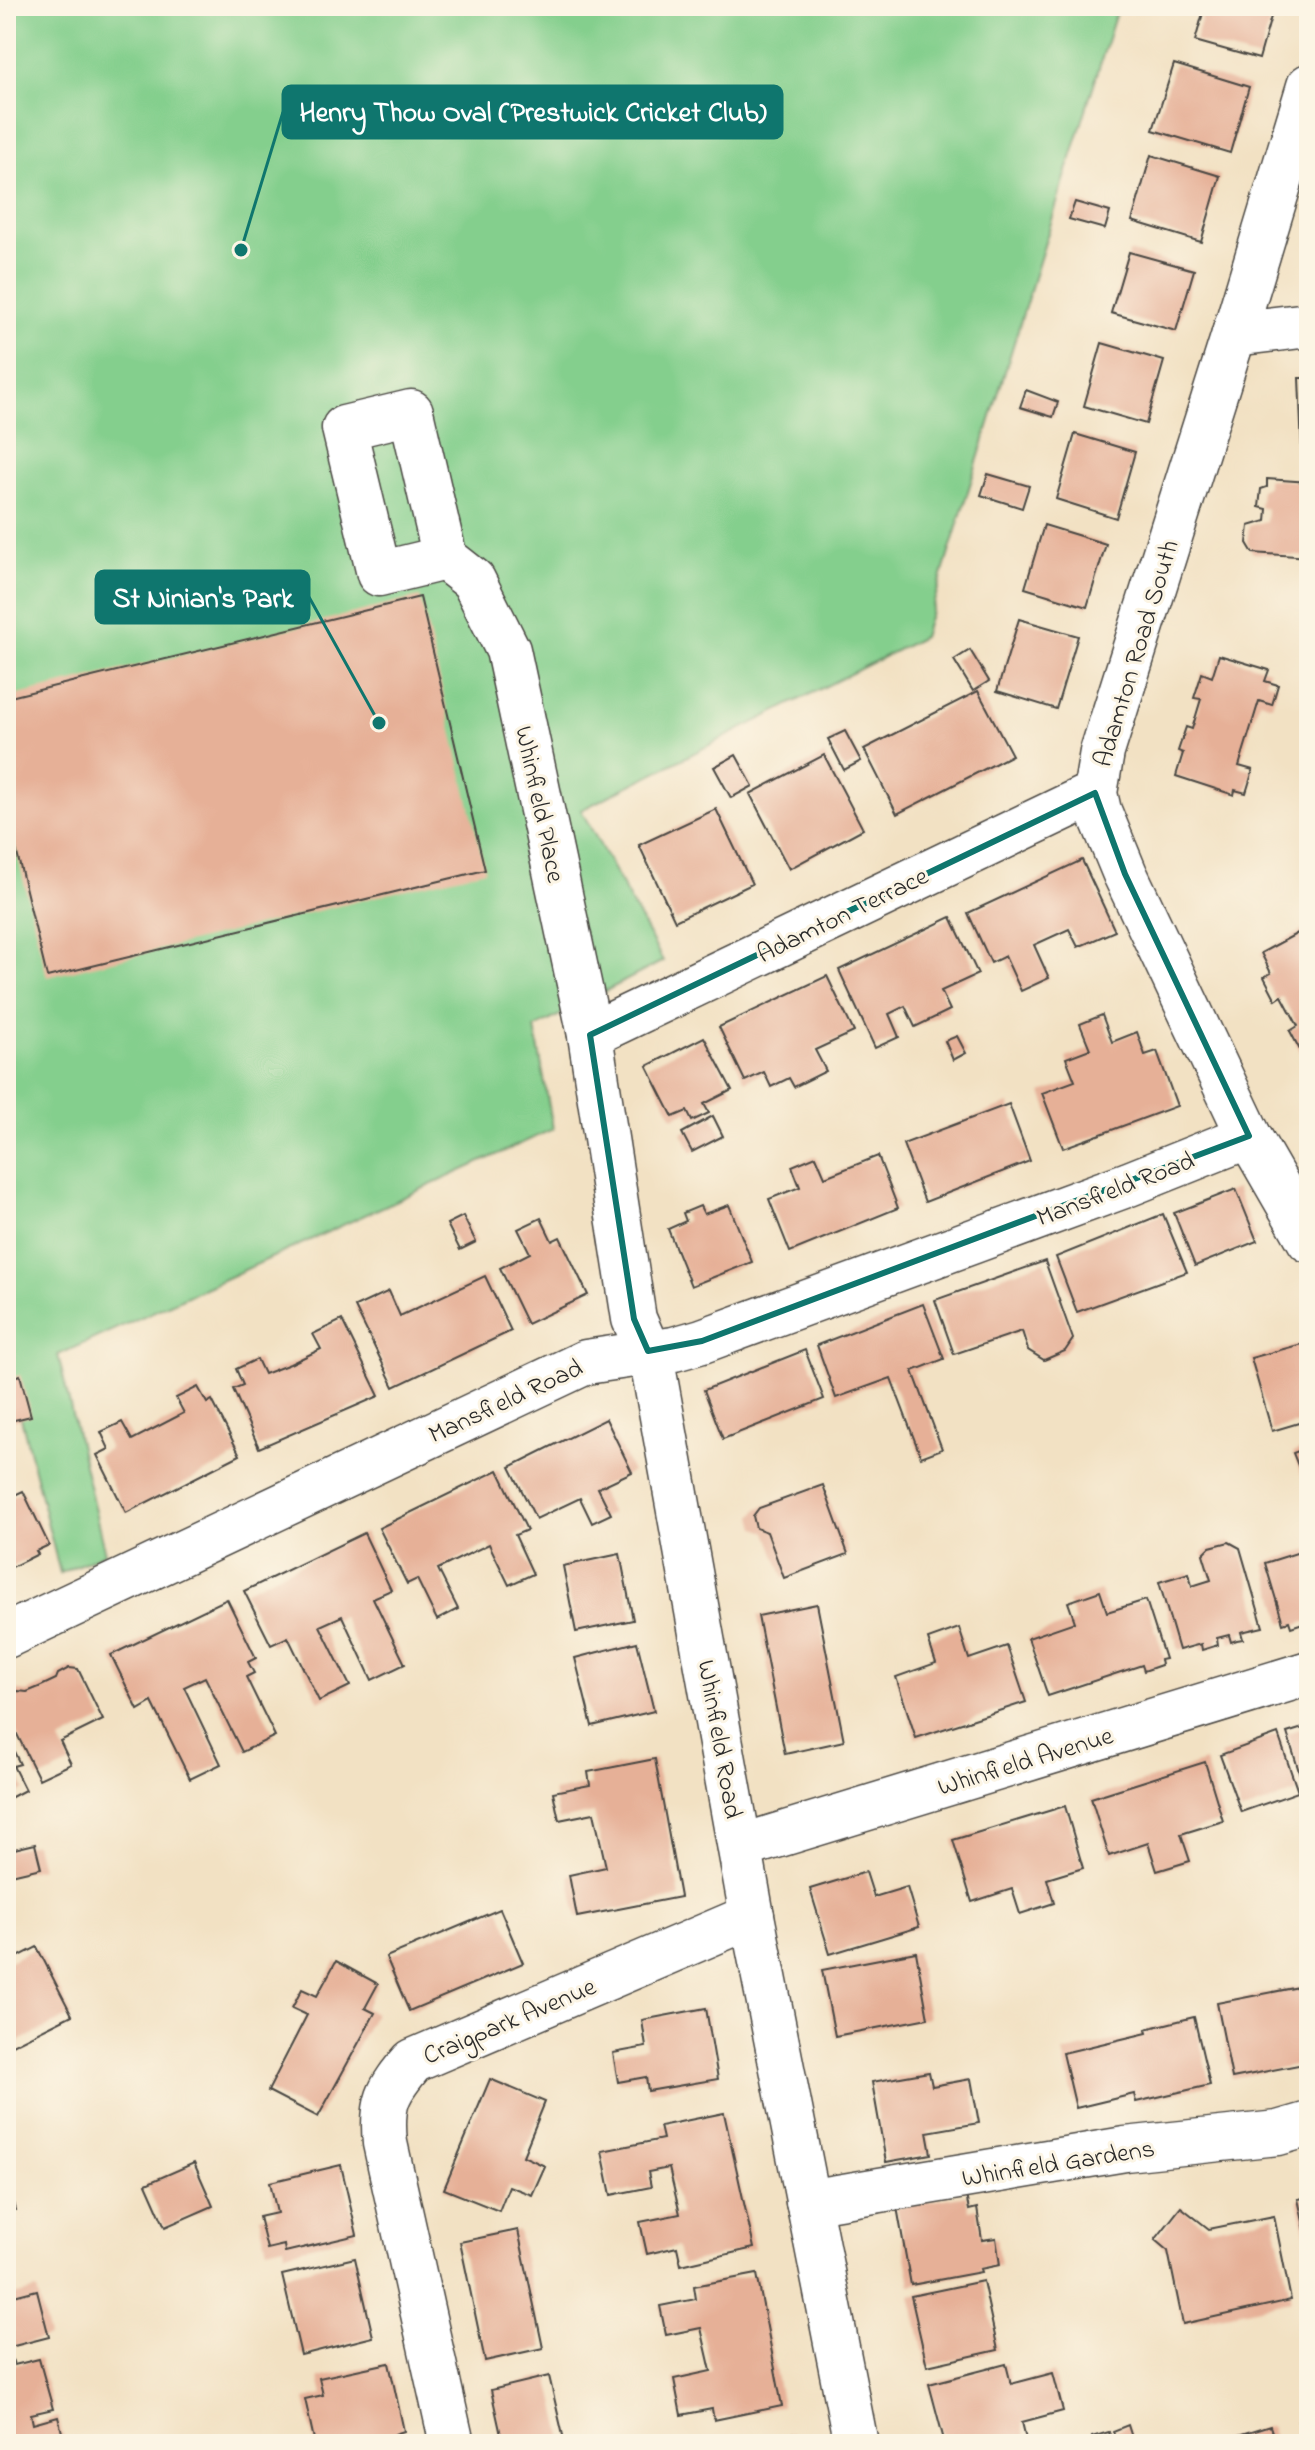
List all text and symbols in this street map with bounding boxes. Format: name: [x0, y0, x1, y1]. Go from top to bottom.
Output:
callout: Henry Thow Oval (Prestwick Cricket Club): [283, 86, 782, 138]
text: Henry Thow Oval (Prestwick Cricket Club): [299, 94, 767, 135]
street label: Adamton Road South: [1085, 536, 1190, 772]
callout: St Ninian's Park: [96, 571, 309, 623]
text: St Ninian's Park: [113, 580, 294, 621]
street label: Whinfield Place: [503, 723, 573, 887]
street label: Adamton Terrace: [751, 859, 936, 975]
street label: Mansfield Road: [1032, 1143, 1201, 1238]
street label: Mansfield Road: [423, 1350, 590, 1455]
street label: Whinfield Road: [685, 1657, 751, 1822]
street label: Whinfield Avenue: [933, 1718, 1119, 1808]
street label: Craigpark Avenue: [418, 1969, 603, 2076]
street label: Whinfield Gardens: [959, 2131, 1158, 2199]

